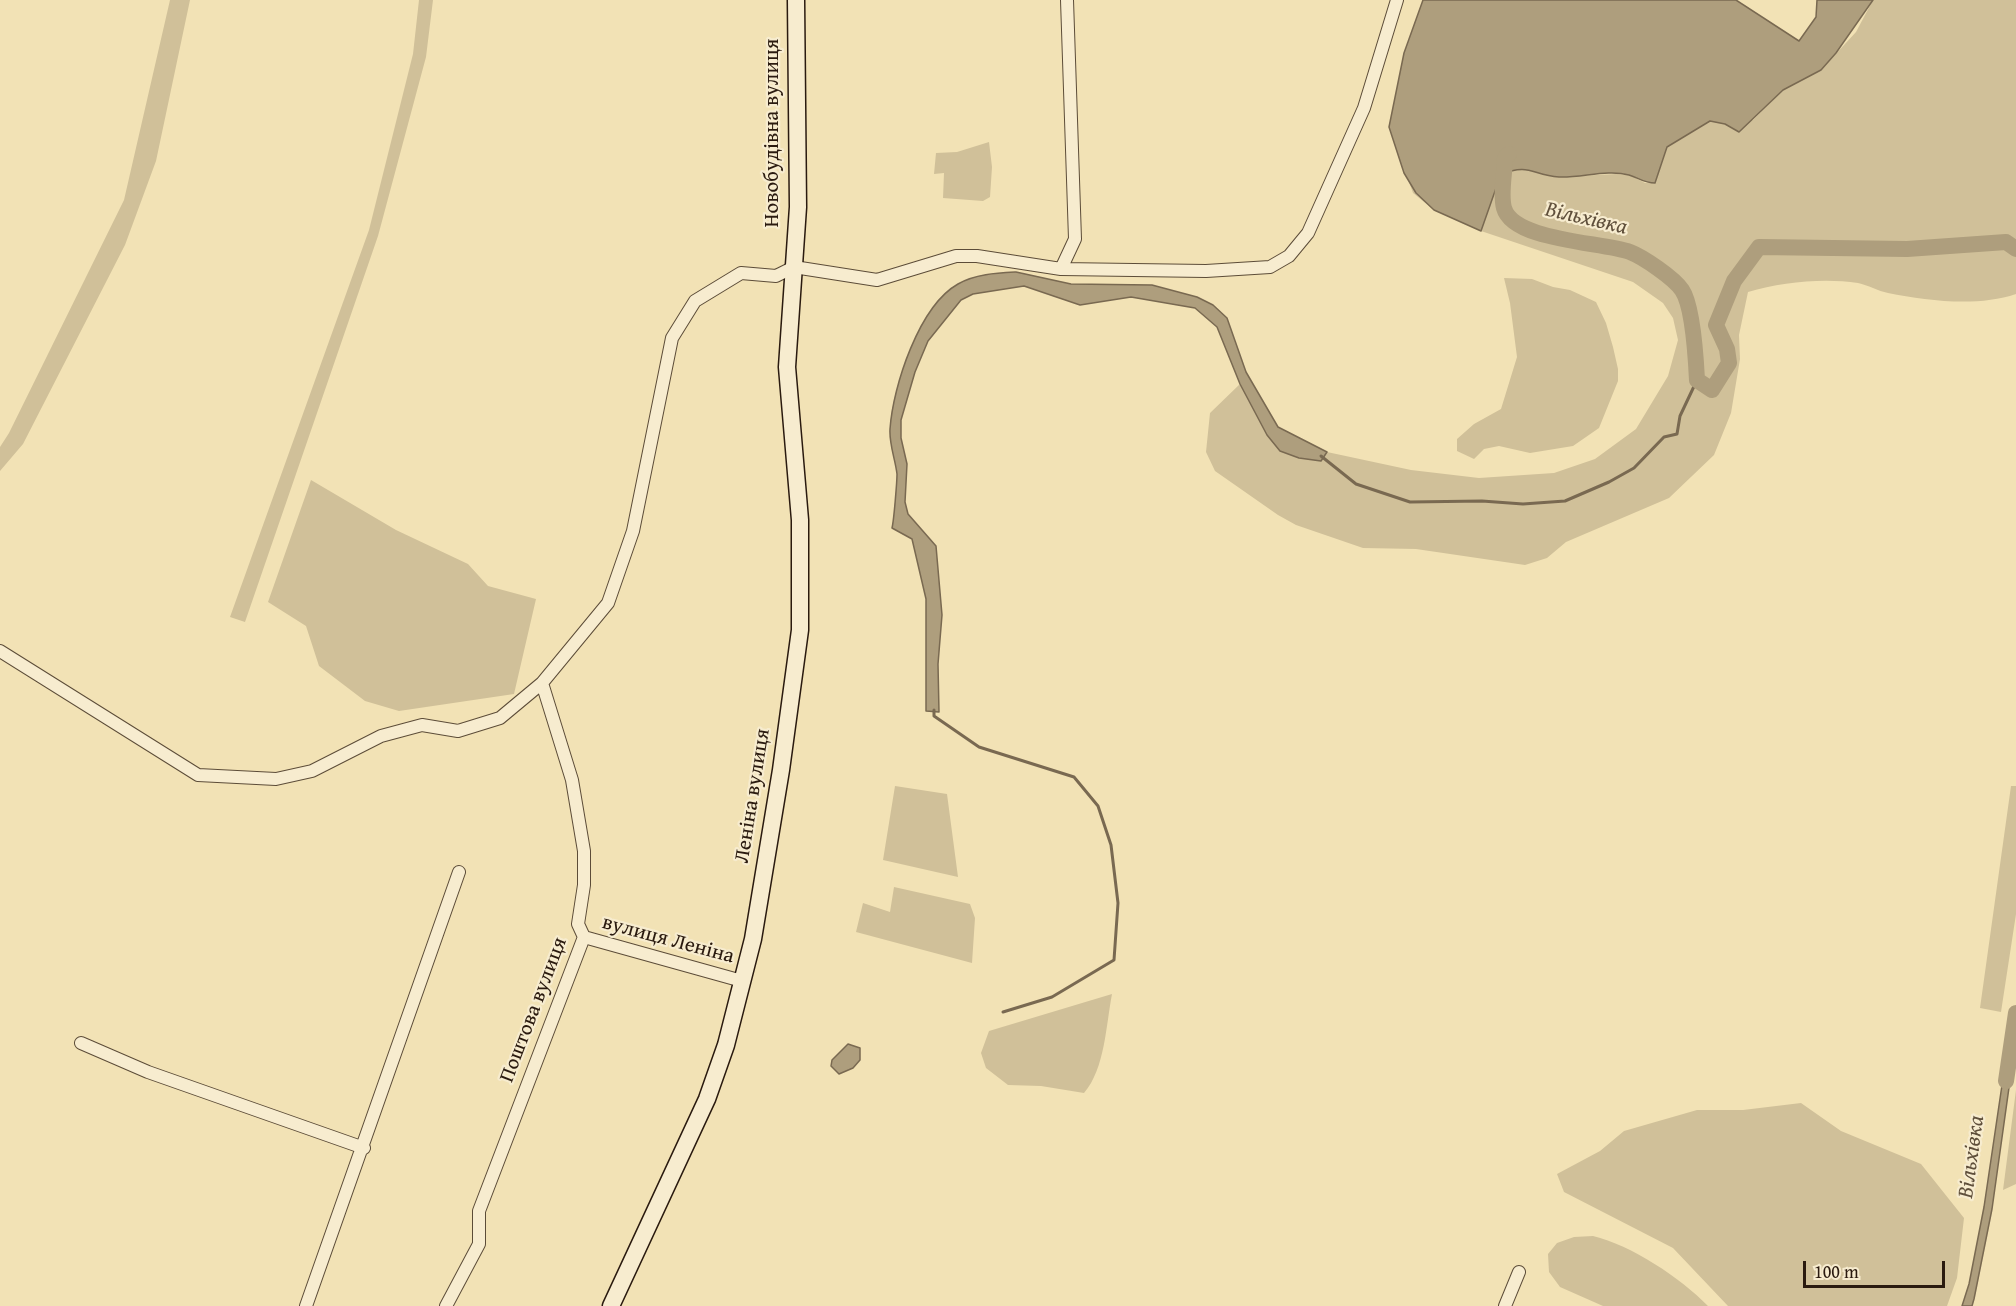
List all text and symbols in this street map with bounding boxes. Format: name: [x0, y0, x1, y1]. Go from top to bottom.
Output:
street label: Новобудівна вулиця: [760, 39, 786, 227]
water label: Вільхівка: [1542, 197, 1630, 241]
street label: Леніна вулиця: [730, 727, 776, 865]
street label: вулиця Леніна: [599, 910, 737, 970]
street label: Поштова вулиця: [495, 934, 573, 1086]
water label: Вільхівка: [1953, 1114, 1991, 1200]
scale bar: [1806, 1249, 1948, 1287]
text: 100 m: [1814, 1258, 1859, 1285]

